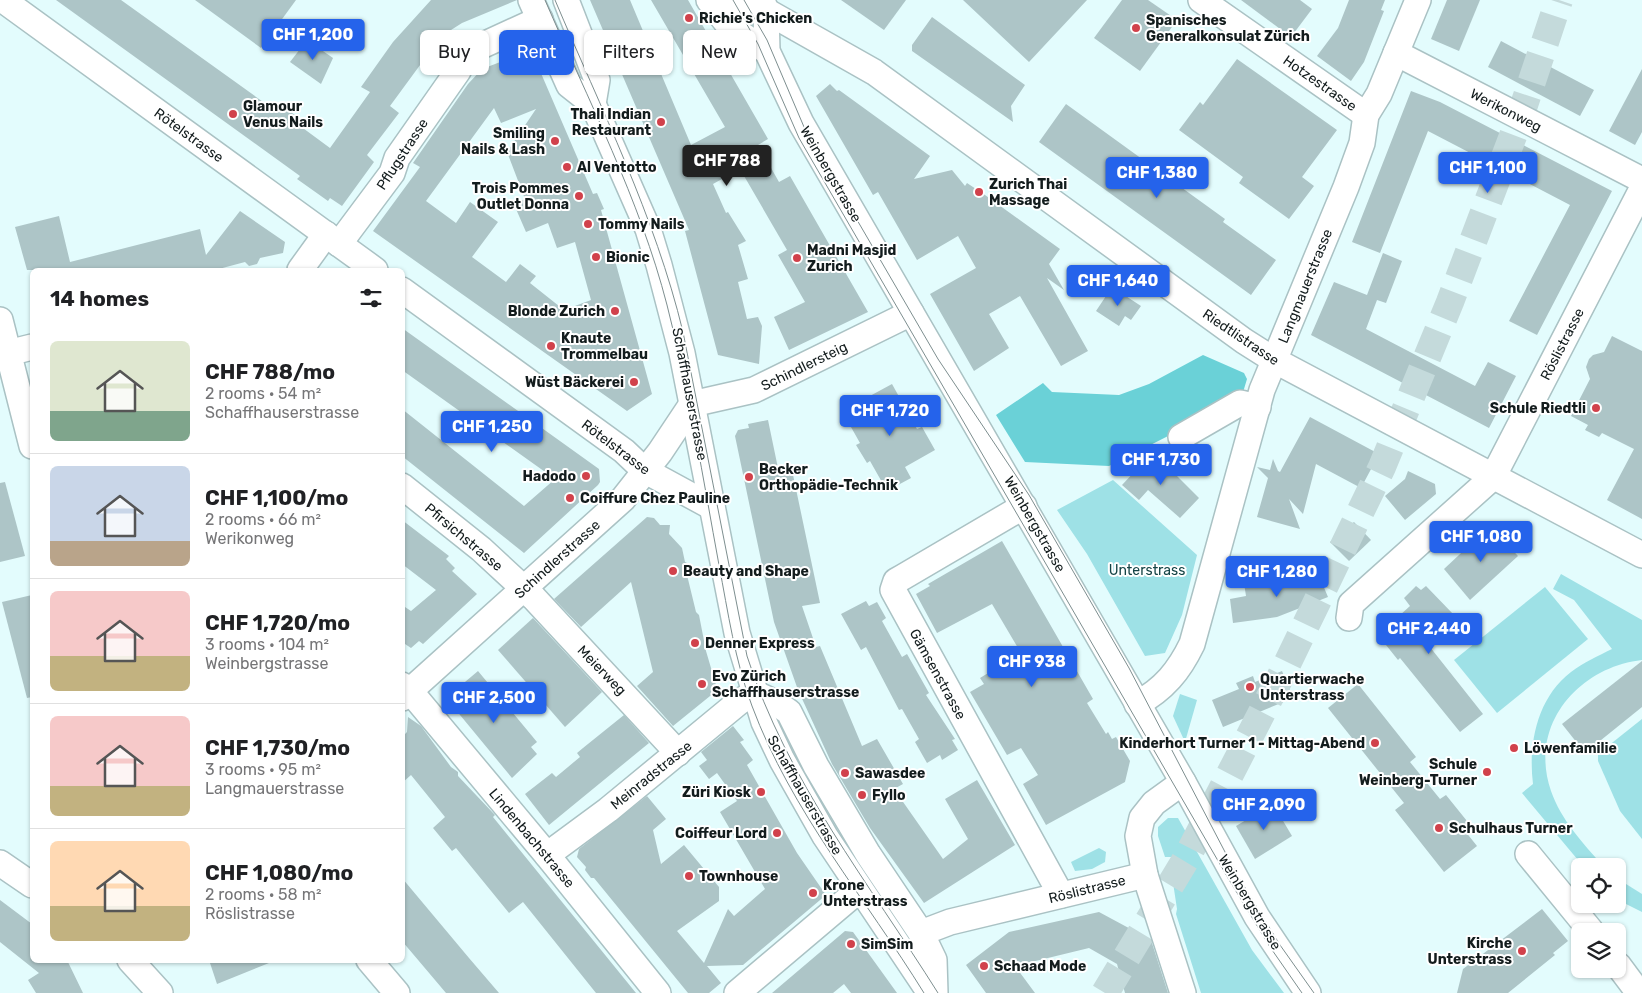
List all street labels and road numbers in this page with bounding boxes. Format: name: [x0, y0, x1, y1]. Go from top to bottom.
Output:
street label: Hotzestrasse: [1280, 52, 1360, 115]
street label: Werikonweg: [1467, 85, 1544, 136]
street label: Rötelstrasse: [151, 105, 227, 166]
street label: Pflugstrasse: [373, 115, 432, 193]
street label: Weinbergstrasse: [796, 123, 865, 225]
street label: Langmauerstrasse: [1275, 226, 1336, 346]
street label: Röslistrasse: [1537, 305, 1588, 383]
street label: Riedtlistrasse: [1199, 306, 1282, 369]
street label: Schaffhauserstrasse: [668, 326, 711, 462]
street label: Schindlersteig: [758, 338, 850, 395]
street label: Rötelstrasse: [578, 416, 653, 479]
street label: Weinbergstrasse: [1000, 473, 1069, 575]
street label: Pfirsichstrasse: [421, 500, 506, 575]
street label: Schindlerstrasse: [511, 516, 604, 602]
street label: Gämsenstrasse: [906, 626, 970, 723]
street label: Meierweg: [574, 642, 630, 699]
street label: Schaffhauserstrasse: [763, 733, 846, 858]
street label: Meinradstrasse: [607, 737, 696, 813]
street label: Lindenbachstrasse: [485, 785, 578, 892]
street label: Weinbergstrasse: [1214, 852, 1285, 953]
street label: Röslistrasse: [1047, 872, 1128, 907]

